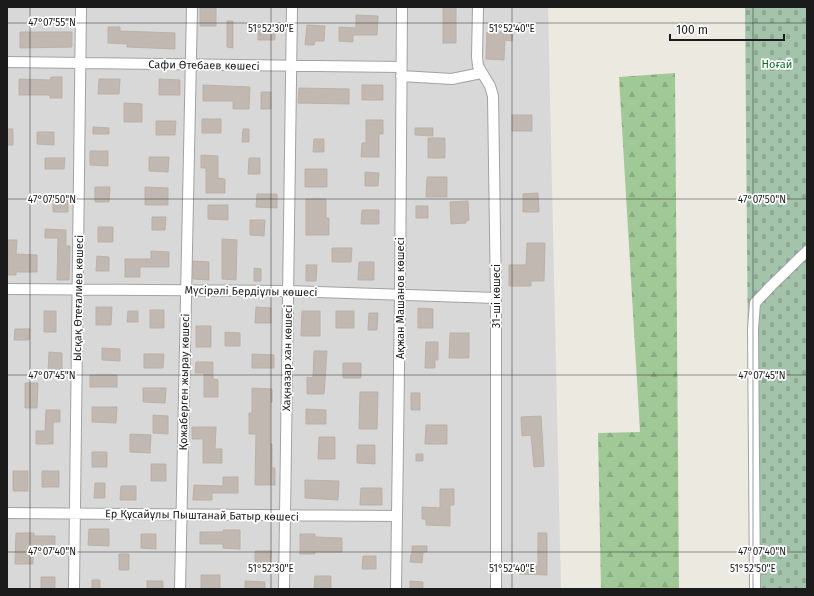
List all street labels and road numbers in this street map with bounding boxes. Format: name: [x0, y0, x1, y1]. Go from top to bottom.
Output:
street label: Сафи Өтебаев көшесі: [148, 58, 260, 73]
street label: Ысқақ Өтеғалиев көшесі: [71, 235, 86, 361]
street label: Ақжан Машанов көшесі: [394, 237, 407, 359]
street label: 31-ші көшесі: [490, 264, 503, 328]
street label: Мүсірәлі Бердіұлы көшесі: [184, 284, 318, 299]
street label: Хақназар хан көшесі: [280, 305, 295, 411]
street label: Қожаберген жырау көшесі: [177, 313, 192, 451]
street label: Ер Құсайұлы Пыштанай Батыр көшесі: [105, 507, 299, 524]

